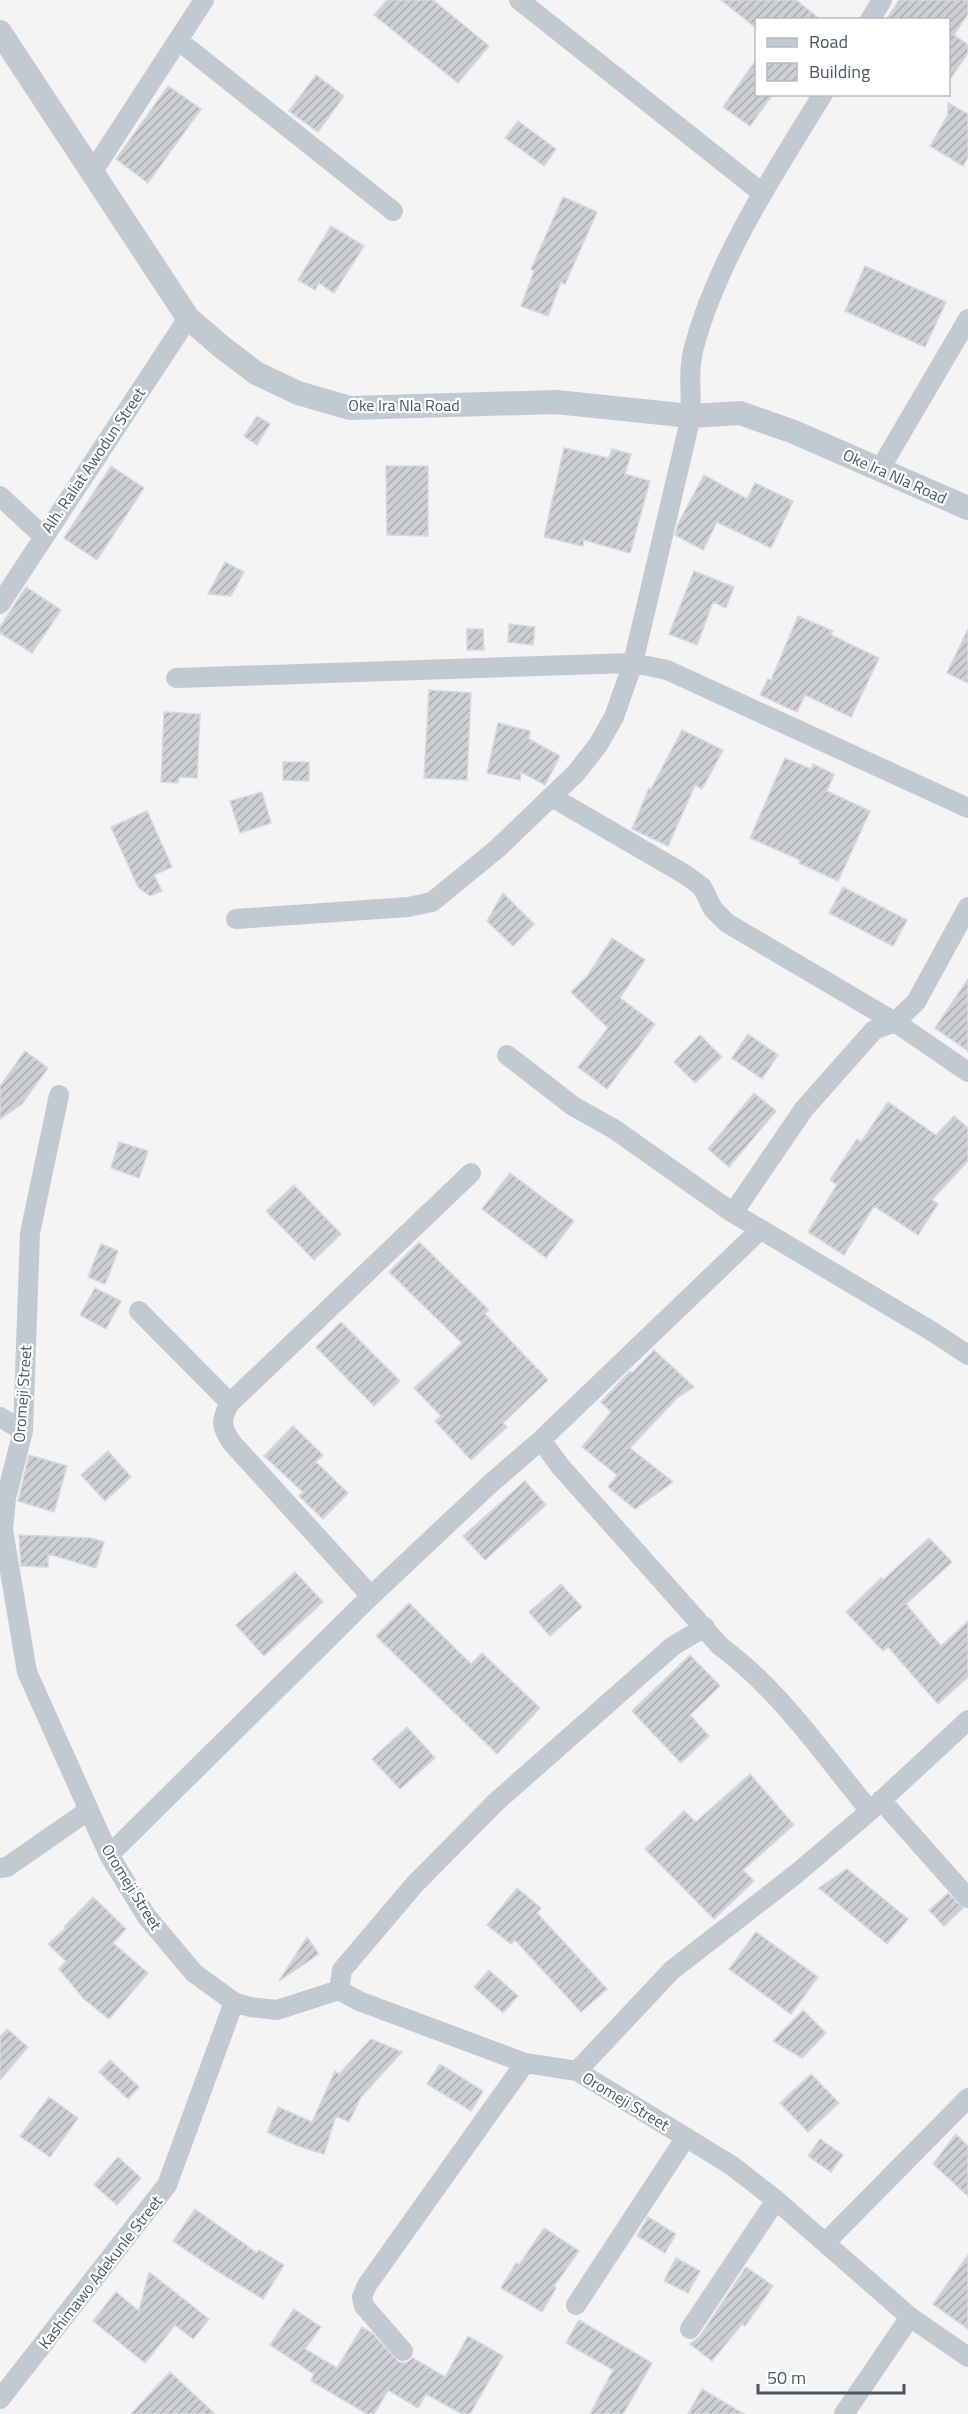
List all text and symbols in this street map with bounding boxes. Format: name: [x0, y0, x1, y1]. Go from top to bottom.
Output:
legend: [755, 18, 950, 96]
text: Road: [809, 28, 848, 55]
text: Building: [809, 58, 870, 85]
street label: Alh. Raliat Awodun Street: [35, 382, 151, 538]
street label: Oke Ira Nla Road: [348, 393, 460, 417]
street label: Oke Ira Nla Road: [839, 442, 951, 510]
street label: Oromeji Street: [7, 1344, 37, 1444]
street label: Oromeji Street: [96, 1839, 168, 1935]
street label: Oromeji Street: [578, 2066, 674, 2137]
street label: Kashimawo Adekunle Street: [32, 2190, 168, 2354]
scale bar: [758, 2357, 904, 2395]
text: 50 m: [767, 2364, 806, 2391]

